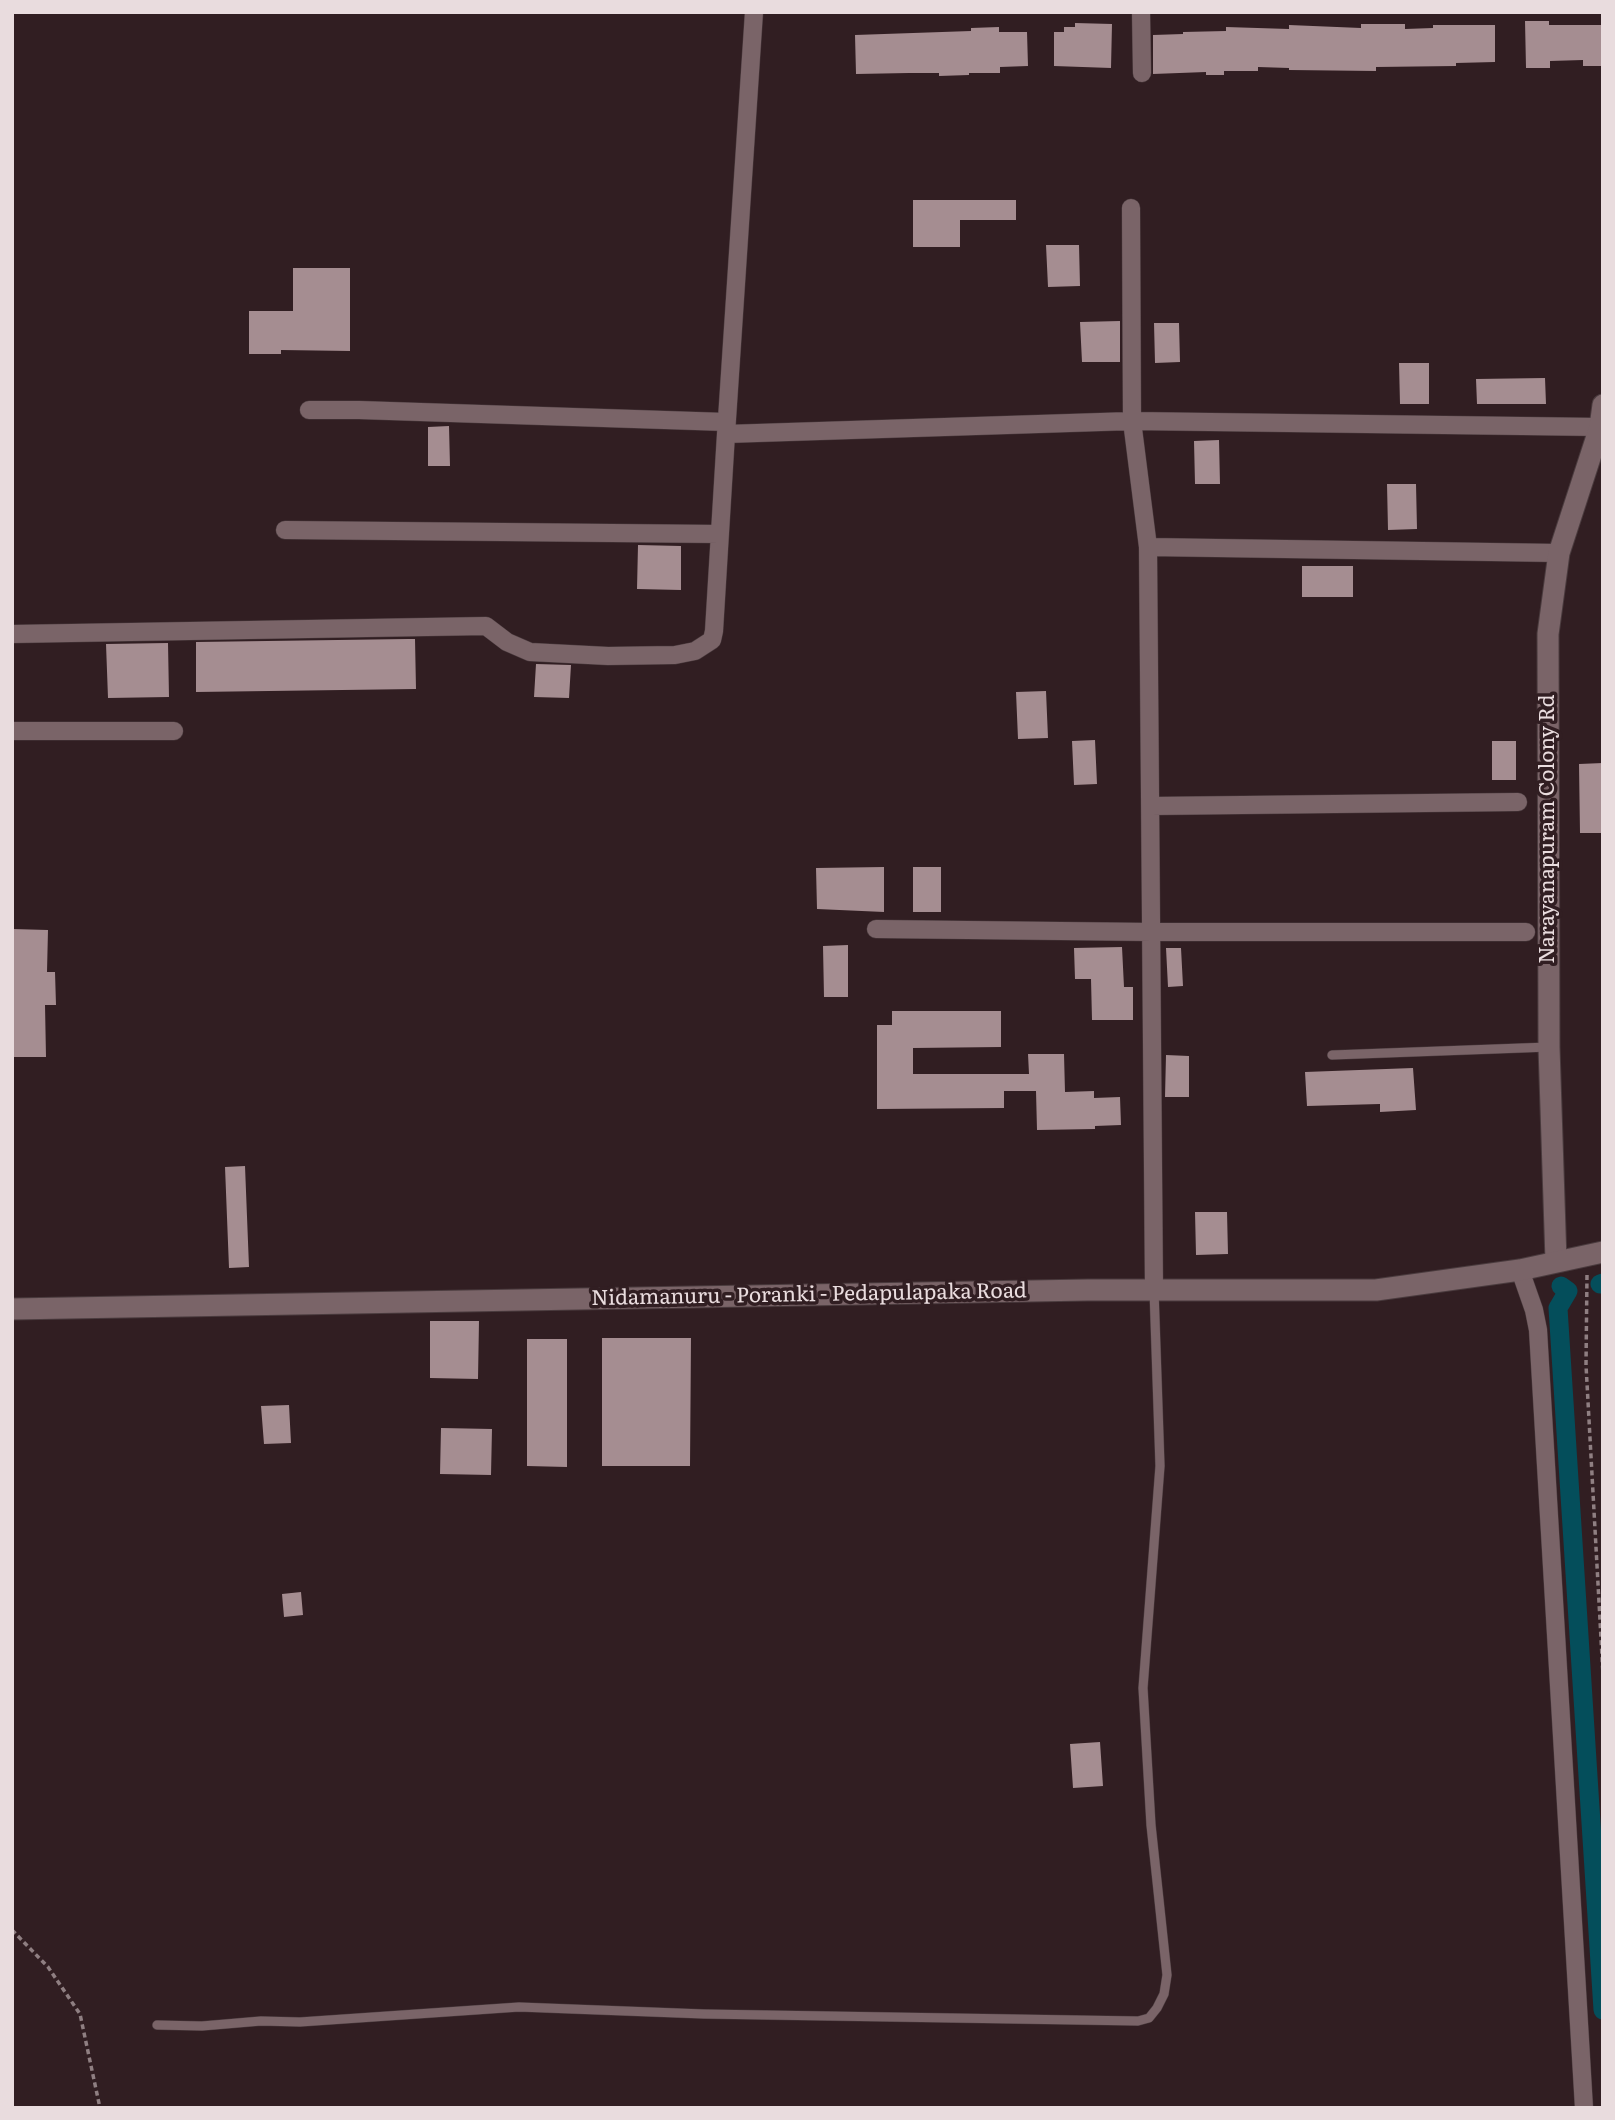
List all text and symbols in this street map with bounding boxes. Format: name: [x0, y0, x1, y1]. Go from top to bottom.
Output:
street label: Narayanapuram Colony Rd: [1535, 694, 1561, 964]
street label: Nidamanuru - Poranki - Pedapulapaka Road: [591, 1279, 1027, 1311]

